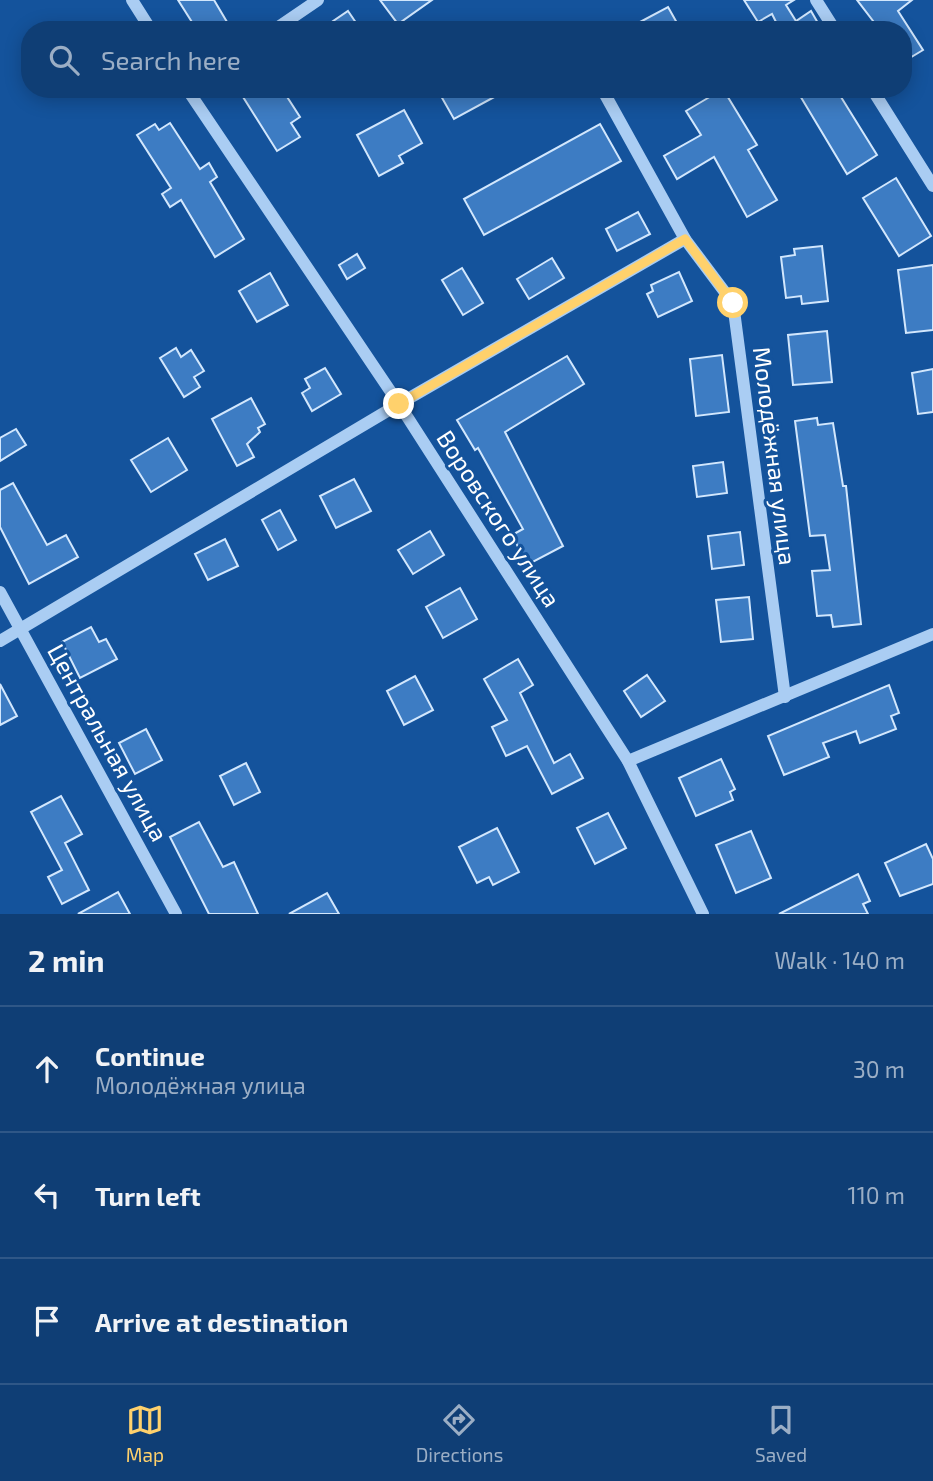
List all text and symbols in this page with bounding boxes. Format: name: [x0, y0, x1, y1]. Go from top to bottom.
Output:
search box: [21, 21, 912, 98]
icon: search: [45, 41, 83, 79]
text: Search here: [101, 44, 241, 75]
route start: [717, 287, 748, 318]
street label: Молодёжная улица: [747, 345, 803, 567]
route end: [383, 388, 414, 419]
street label: Воровского улица: [430, 424, 567, 613]
street label: Центральная улица: [41, 639, 175, 846]
text: 2 min: [28, 942, 105, 978]
text: Walk · 140 m: [774, 946, 905, 974]
text: Continue: [95, 1040, 205, 1071]
icon: ahead: [28, 1050, 66, 1088]
text: 30 m: [853, 1055, 905, 1083]
text: Молодёжная улица: [95, 1071, 306, 1099]
icon: left: [28, 1176, 66, 1214]
text: Turn left: [95, 1180, 201, 1211]
text: 110 m: [848, 1181, 905, 1209]
icon: arrive: [28, 1302, 66, 1340]
text: Arrive at destination: [95, 1306, 348, 1337]
tab: Map: [126, 1401, 164, 1466]
tab: Directions: [416, 1401, 503, 1466]
tab: Saved: [755, 1401, 807, 1466]

